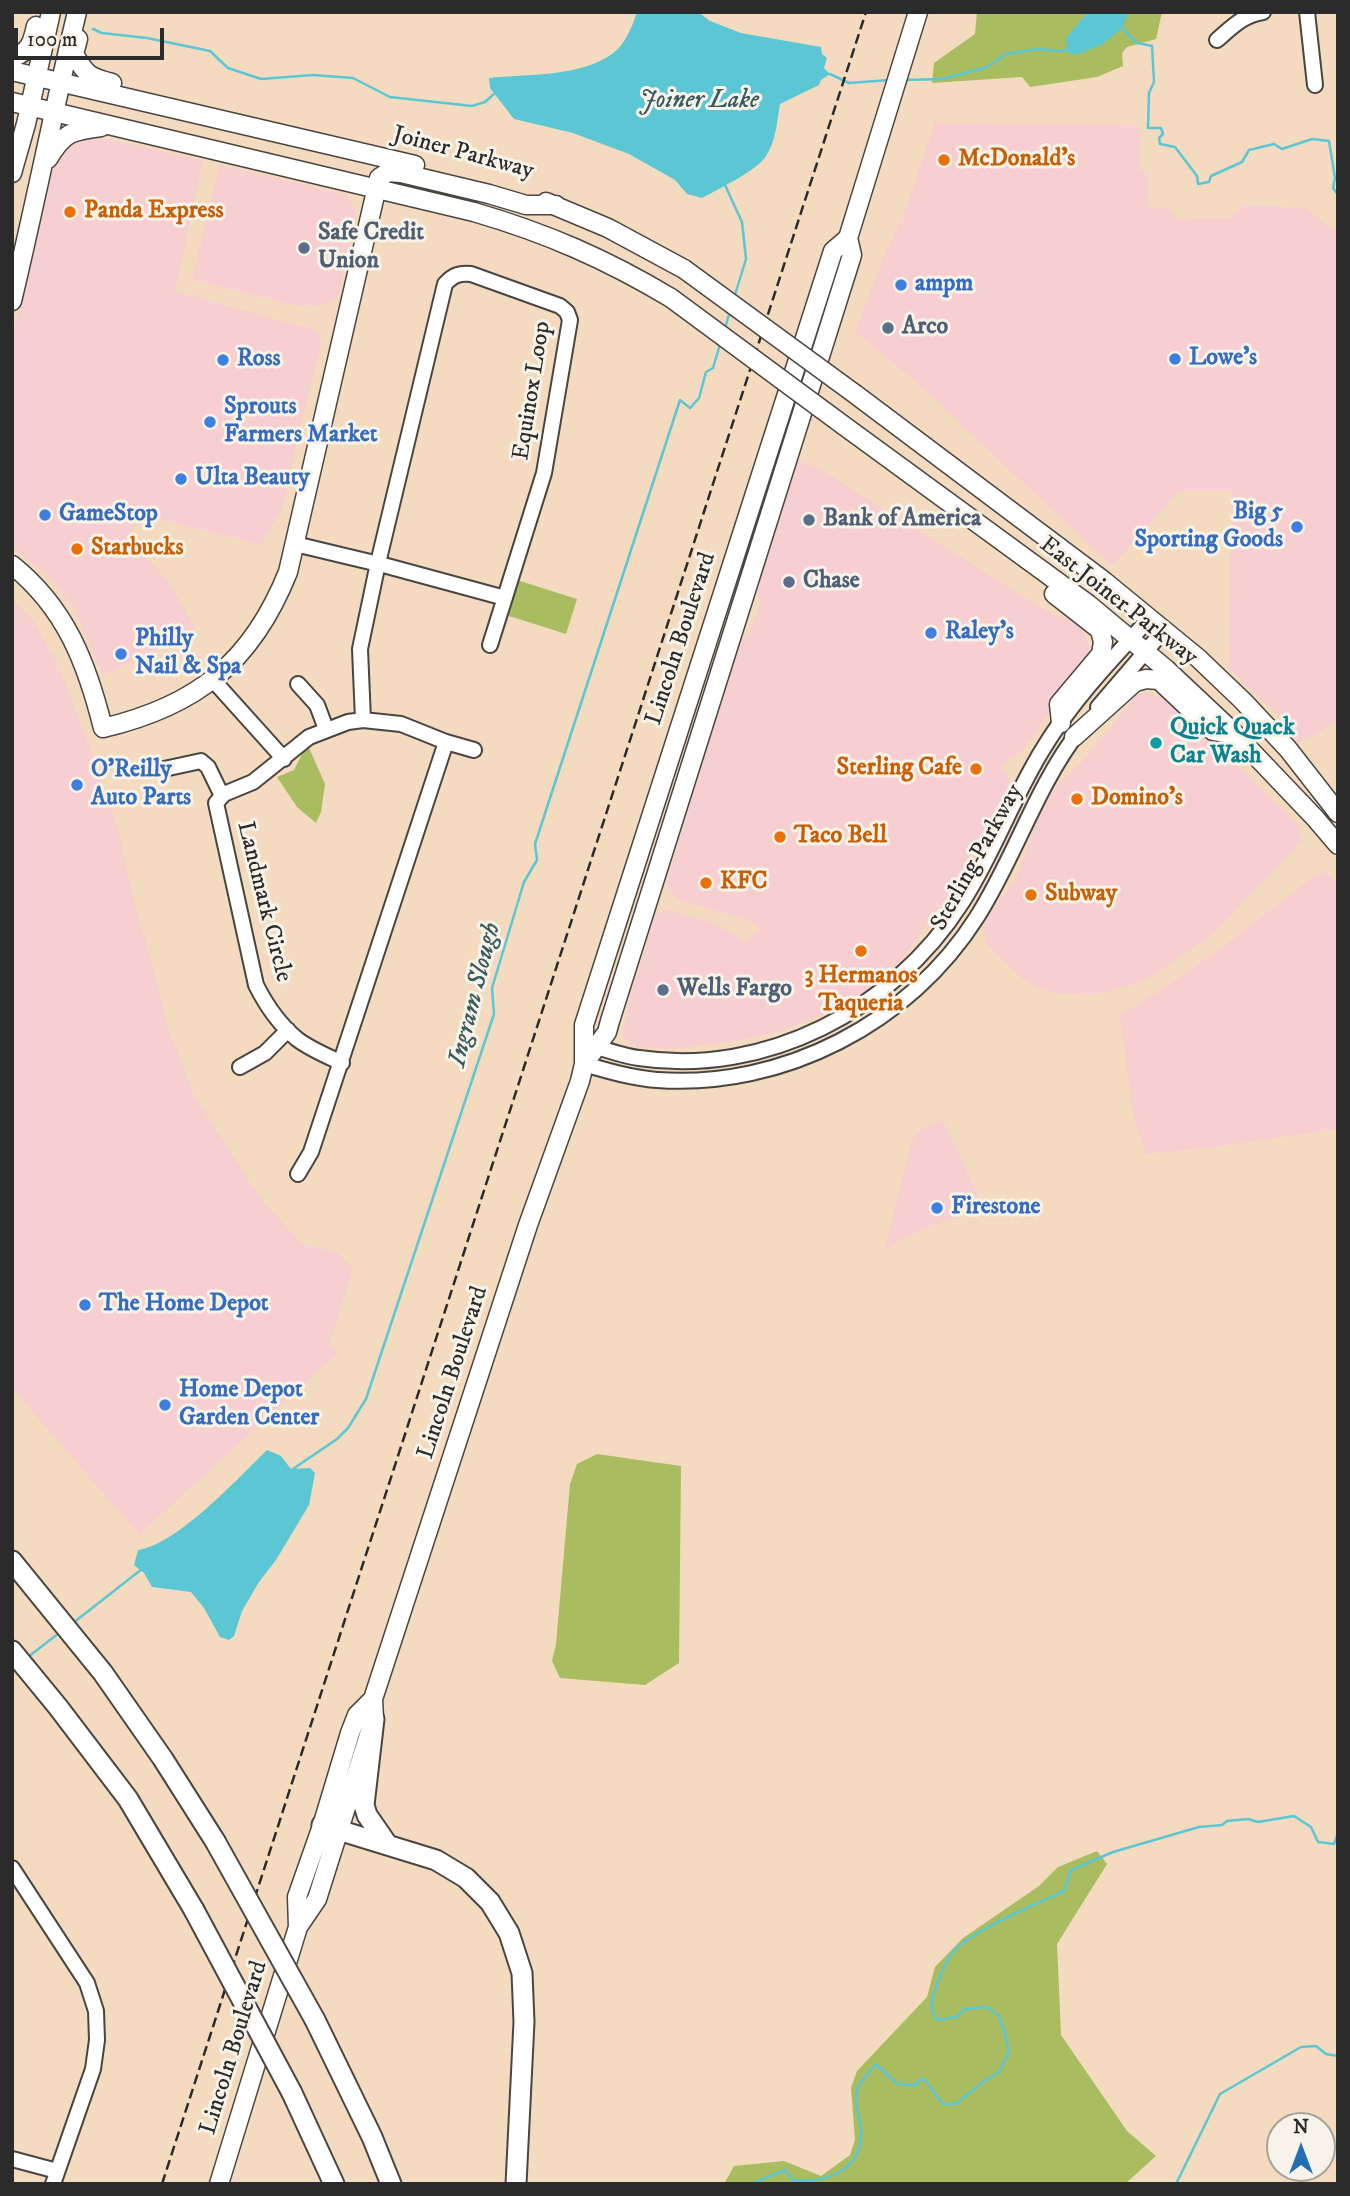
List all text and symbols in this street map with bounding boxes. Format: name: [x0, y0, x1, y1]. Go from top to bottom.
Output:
scale bar: [18, 14, 168, 58]
text: 100 m: [27, 27, 78, 53]
water label: Joiner Lake: [639, 86, 759, 118]
street label: Joiner Parkway: [389, 121, 537, 187]
place label: McDonald's: [958, 146, 1075, 174]
marker: McDonald's: [936, 152, 952, 168]
place label: Panda Express: [84, 198, 224, 226]
marker: Panda Express: [62, 204, 78, 220]
place label: Safe Credit Union: [318, 220, 424, 276]
marker: Safe Credit Union: [296, 240, 312, 256]
place label: ampm: [915, 271, 973, 299]
marker: ampm: [893, 277, 909, 293]
place label: Arco: [902, 314, 948, 342]
street label: Equinox Loop: [508, 319, 558, 463]
marker: Arco: [880, 320, 896, 336]
place label: Lowe's: [1189, 345, 1257, 373]
place label: Ross: [237, 346, 281, 374]
marker: Lowe's: [1167, 351, 1183, 367]
marker: Ross: [215, 352, 231, 368]
place label: Sprouts Farmers Market: [224, 394, 377, 450]
marker: Sprouts Farmers Market: [202, 414, 218, 430]
place label: Ulta Beauty: [195, 465, 310, 493]
marker: Ulta Beauty: [173, 471, 189, 487]
place label: Big 5 Sporting Goods: [1134, 499, 1283, 555]
place label: GameStop: [59, 501, 158, 529]
place label: Bank of America: [823, 506, 981, 534]
marker: GameStop: [37, 507, 53, 523]
marker: Bank of America: [801, 512, 817, 528]
marker: Big 5 Sporting Goods: [1289, 519, 1305, 535]
street label: East Joiner Parkway: [1033, 531, 1203, 673]
place label: Starbucks: [91, 535, 183, 563]
marker: Starbucks: [69, 541, 85, 557]
street label: Lincoln Boulevard: [641, 549, 723, 729]
place label: Chase: [803, 568, 860, 596]
marker: Chase: [781, 574, 797, 590]
place label: Raley's: [945, 619, 1014, 647]
marker: Raley's: [923, 625, 939, 641]
place label: Philly Nail & Spa: [135, 626, 241, 682]
marker: Philly Nail & Spa: [113, 646, 129, 662]
place label: Quick Quack Car Wash: [1170, 715, 1295, 771]
marker: Quick Quack Car Wash: [1148, 735, 1164, 751]
place label: Sterling Cafe: [837, 755, 962, 783]
place label: O'Reilly Auto Parts: [91, 757, 191, 813]
marker: Sterling Cafe: [968, 761, 984, 777]
marker: O'Reilly Auto Parts: [69, 777, 85, 793]
street label: Sterling Parkway: [926, 780, 1030, 936]
place label: Domino's: [1091, 785, 1183, 813]
marker: Domino's: [1069, 791, 1085, 807]
street label: Landmark Circle: [229, 819, 297, 985]
place label: Taco Bell: [794, 823, 887, 851]
marker: Taco Bell: [772, 829, 788, 845]
place label: KFC: [720, 869, 768, 897]
marker: KFC: [698, 875, 714, 891]
place label: Subway: [1045, 881, 1117, 909]
marker: Subway: [1023, 887, 1039, 903]
water label: Ingram Slough: [443, 920, 509, 1070]
marker: 3 Hermanos Taqueria: [853, 943, 869, 959]
place label: 3 Hermanos Taqueria: [804, 963, 918, 1019]
place label: Wells Fargo: [677, 976, 792, 1004]
marker: Wells Fargo: [655, 982, 671, 998]
place label: Firestone: [951, 1194, 1041, 1222]
marker: Firestone: [929, 1200, 945, 1216]
street label: Lincoln Boulevard: [413, 1283, 495, 1463]
place label: The Home Depot: [99, 1291, 268, 1319]
marker: The Home Depot: [77, 1297, 93, 1313]
place label: Home Depot Garden Center: [179, 1377, 319, 1433]
marker: Home Depot Garden Center: [157, 1397, 173, 1413]
street label: Lincoln Boulevard: [195, 1958, 275, 2138]
north arrow: [1266, 2112, 1336, 2182]
text: N: [1293, 2116, 1309, 2139]

